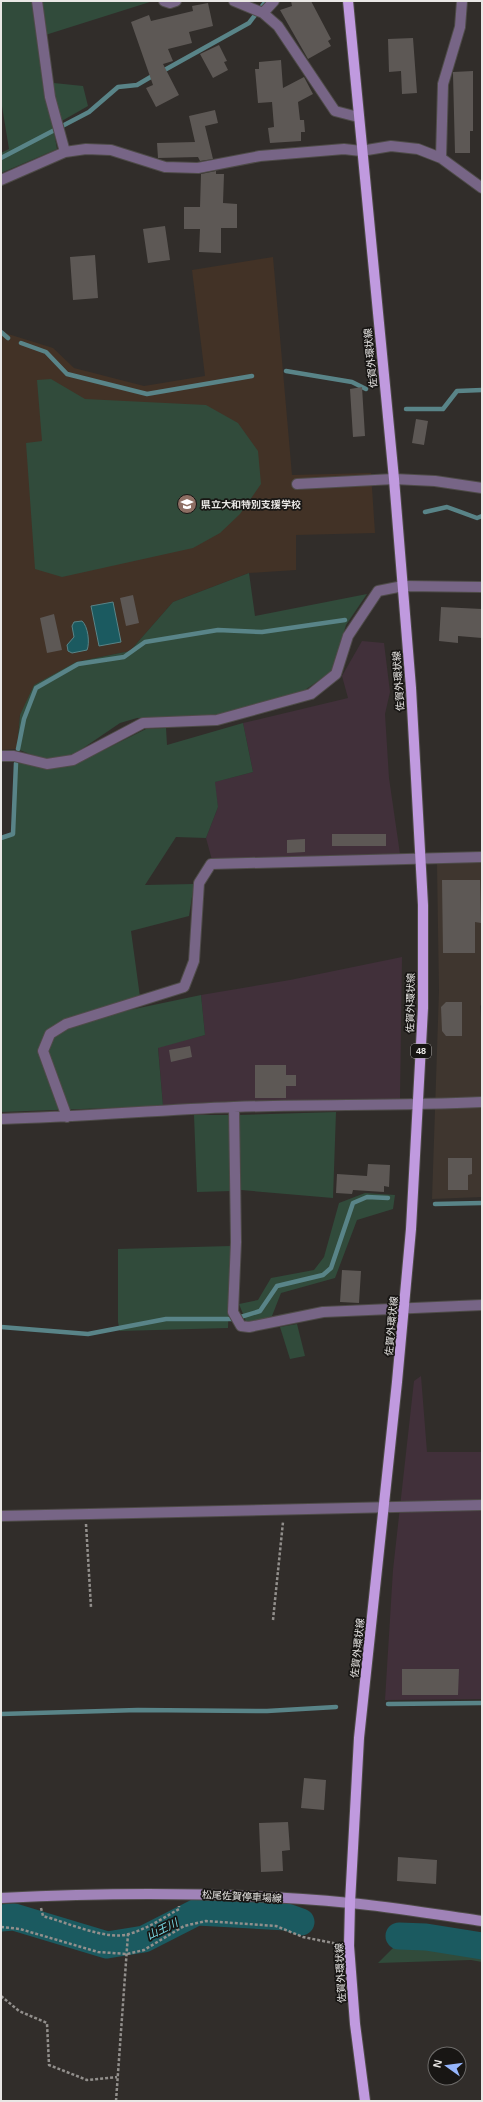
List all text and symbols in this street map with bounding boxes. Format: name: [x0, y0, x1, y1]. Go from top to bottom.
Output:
street label: 佐賀外環状線: [362, 328, 379, 388]
school or university icon: 県立大和特別支援学校: [176, 493, 198, 515]
place label: 県立大和特別支援学校: [201, 499, 301, 510]
street label: 佐賀外環状線: [391, 651, 406, 711]
street label: 佐賀外環状線: [404, 973, 417, 1033]
road number: 48: [411, 1044, 431, 1058]
street label: 佐賀外環状線: [383, 1296, 400, 1356]
street label: 佐賀外環状線: [349, 1618, 366, 1678]
street label: 松尾佐賀停車場線: [202, 1889, 282, 1904]
water label: 山王川: [145, 1916, 180, 1942]
street label: 佐賀外環状線: [333, 1943, 348, 2003]
north arrow: [427, 2046, 467, 2086]
text: N: [431, 2058, 444, 2069]

